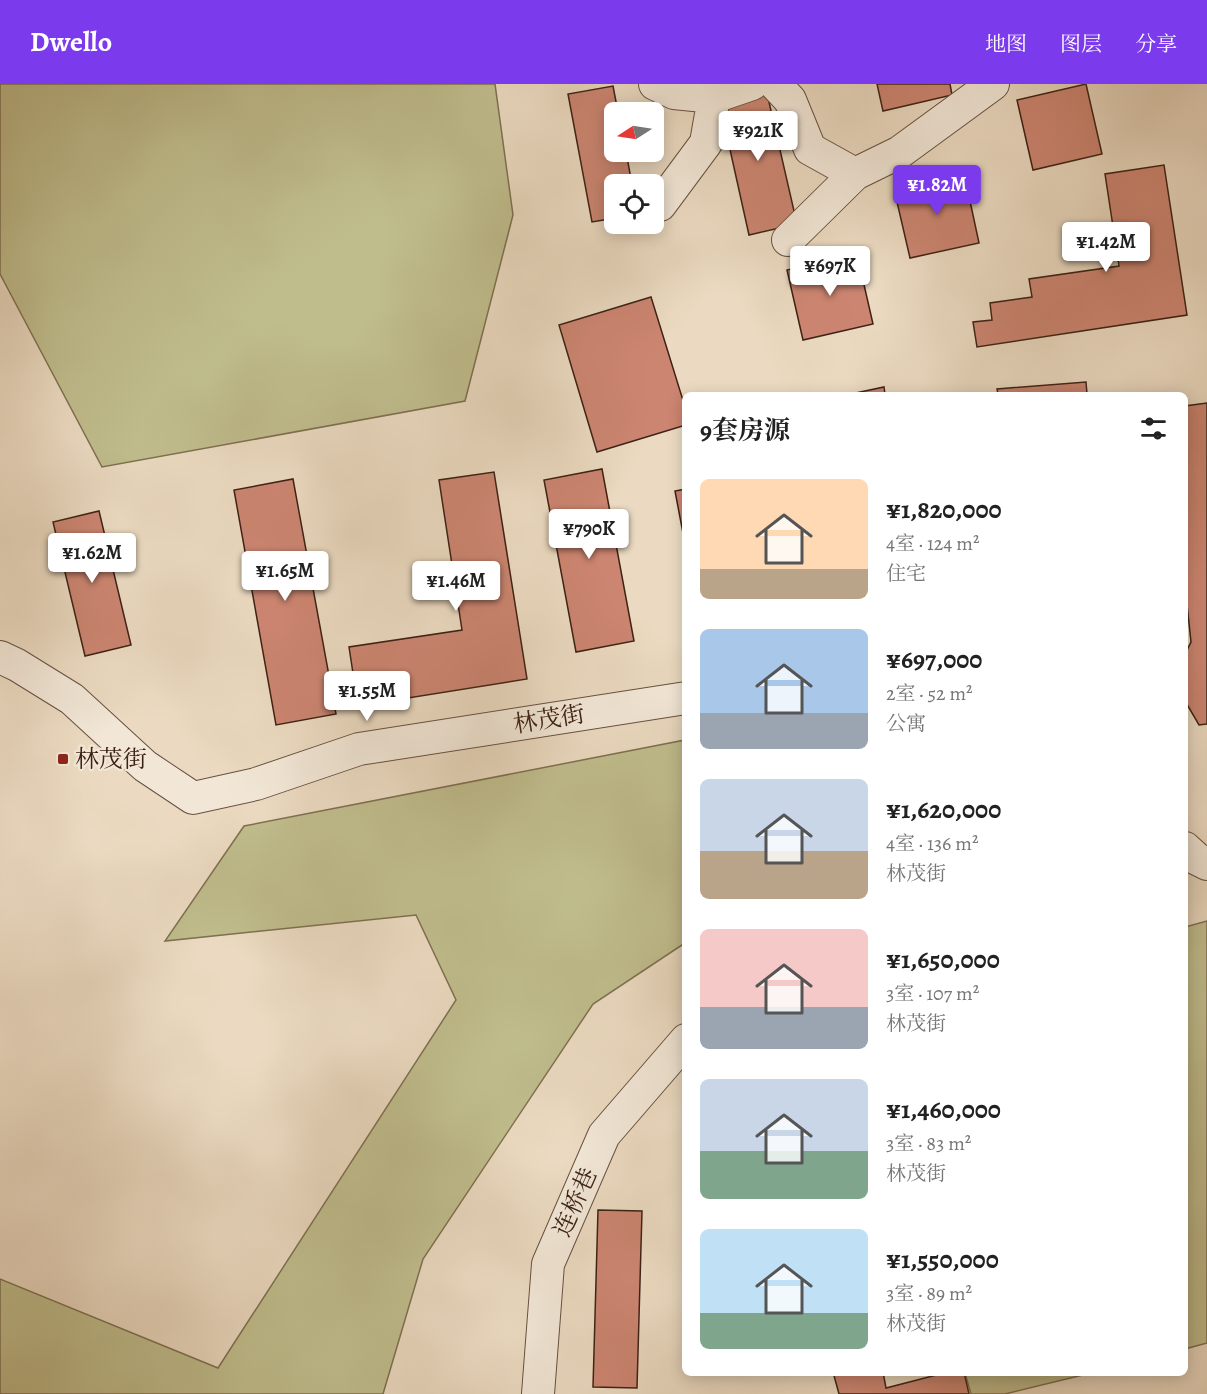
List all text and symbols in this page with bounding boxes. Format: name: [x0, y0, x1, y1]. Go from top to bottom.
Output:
text: Dwello: [30, 23, 112, 61]
text: 地图: [985, 30, 1027, 58]
text: 图层: [1060, 30, 1102, 58]
text: 分享: [1135, 30, 1177, 58]
north arrow: [604, 102, 664, 162]
map controls: [604, 102, 664, 234]
pin: ¥921K: [716, 111, 800, 162]
text: ¥921K: [733, 117, 783, 144]
pin: ¥1.82M: [888, 165, 986, 216]
text: ¥1.82M: [907, 171, 967, 198]
button: locate: [604, 174, 664, 234]
pin: ¥1.42M: [1057, 222, 1155, 273]
text: ¥1.42M: [1076, 228, 1136, 255]
pin: ¥697K: [788, 246, 872, 297]
text: ¥697K: [804, 252, 856, 279]
icon: filters: [1137, 412, 1170, 445]
text: 9套房源: [700, 413, 790, 448]
text: ¥1,820,000: [886, 492, 1002, 527]
icon: home: [748, 503, 820, 575]
pin: ¥790K: [547, 509, 631, 560]
text: ¥790K: [563, 515, 615, 542]
text: 4室 · 124 m²: [886, 530, 980, 557]
pin: ¥1.62M: [43, 533, 141, 584]
text: ¥1.62M: [62, 539, 122, 566]
pin: ¥1.65M: [236, 551, 334, 602]
text: ¥1.65M: [256, 557, 314, 584]
text: 住宅: [886, 560, 926, 587]
pin: ¥1.46M: [407, 561, 505, 612]
text: ¥1.46M: [426, 567, 486, 594]
text: ¥697,000: [886, 642, 982, 677]
icon: home: [748, 653, 820, 725]
pin: ¥1.55M: [318, 671, 416, 722]
text: ¥1.55M: [338, 677, 396, 704]
text: 2室 · 52 m²: [886, 680, 973, 707]
street label: 林茂街: [511, 698, 587, 740]
text: 公寓: [886, 710, 926, 737]
place label: 林茂街: [75, 743, 147, 775]
marker: 林茂街: [56, 752, 70, 766]
text: ¥1,620,000: [886, 792, 1001, 827]
icon: home: [748, 803, 820, 875]
text: 4室 · 136 m²: [886, 830, 979, 857]
text: 林茂街: [886, 860, 946, 887]
text: ¥1,650,000: [886, 942, 1000, 977]
icon: home: [748, 953, 820, 1025]
text: 3室 · 107 m²: [886, 980, 979, 1007]
text: 林茂街: [886, 1010, 946, 1037]
text: ¥1,460,000: [886, 1092, 1001, 1127]
icon: home: [748, 1103, 820, 1175]
text: 3室 · 83 m²: [886, 1130, 971, 1157]
text: 林茂街: [886, 1160, 946, 1187]
street label: 连桥巷: [546, 1163, 604, 1241]
text: ¥1,550,000: [886, 1242, 999, 1277]
icon: home: [748, 1253, 820, 1325]
text: 3室 · 89 m²: [886, 1280, 972, 1307]
text: 林茂街: [886, 1310, 946, 1337]

